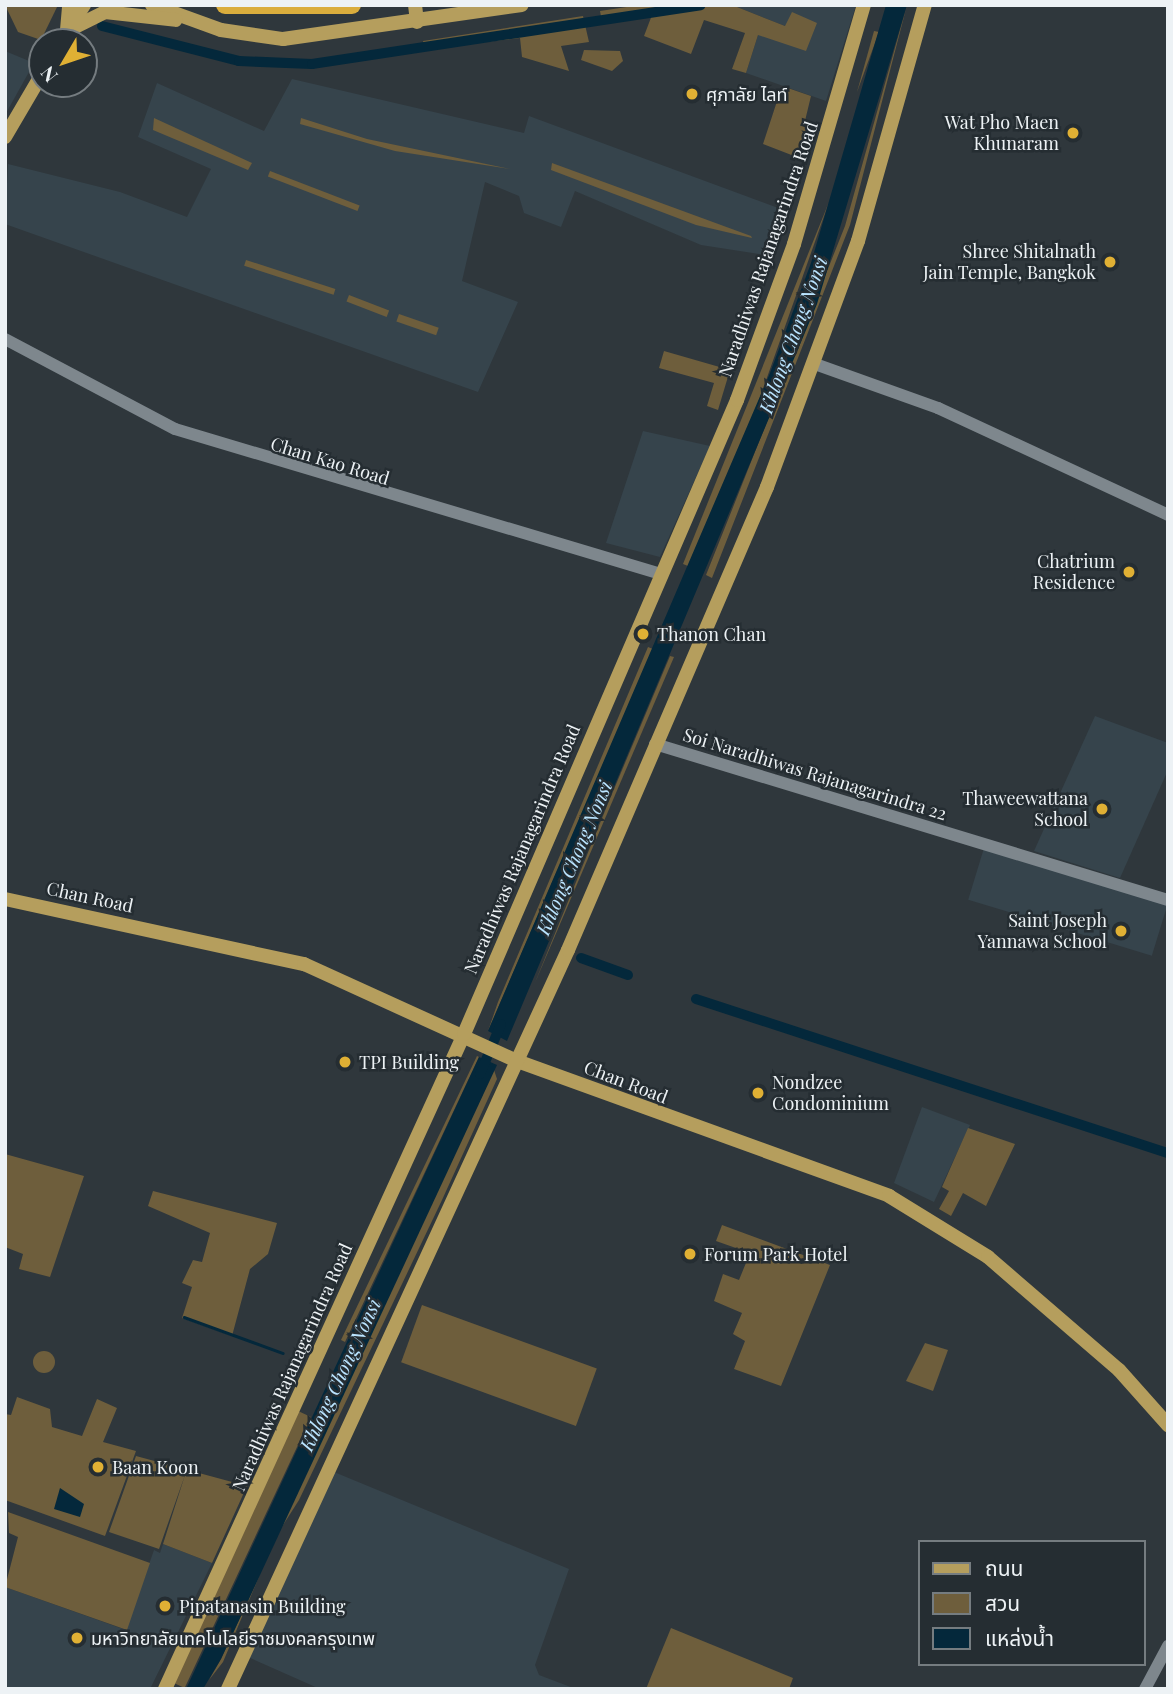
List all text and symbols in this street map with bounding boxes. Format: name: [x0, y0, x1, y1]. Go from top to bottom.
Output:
north arrow: [28, 28, 98, 98]
text: N: [34, 61, 63, 88]
place label: ศุภาลัย ไลท์: [706, 83, 787, 105]
marker: ศุภาลัย ไลท์: [684, 86, 700, 102]
place label: Wat Pho Maen Khunaram: [944, 112, 1059, 154]
street label: Naradhiwas Rajanagarindra Road: [714, 118, 822, 380]
marker: Wat Pho Maen Khunaram: [1065, 125, 1081, 141]
place label: Shree Shitalnath Jain Temple, Bangkok: [923, 241, 1096, 284]
water label: Khlong Chong Nonsi: [754, 253, 832, 417]
marker: Shree Shitalnath Jain Temple, Bangkok: [1102, 254, 1118, 270]
street label: Chan Kao Road: [268, 433, 392, 489]
place label: Chatrium Residence: [1033, 551, 1115, 594]
marker: Chatrium Residence: [1121, 564, 1137, 580]
place label: Thanon Chan: [657, 623, 766, 645]
marker: Thanon Chan: [635, 626, 651, 642]
street label: Naradhiwas Rajanagarindra Road: [459, 721, 585, 977]
street label: Soi Naradhiwas Rajanagarindra 22: [680, 724, 950, 824]
water label: Khlong Chong Nonsi: [531, 778, 617, 938]
place label: Thaweewattana School: [962, 788, 1088, 830]
marker: Thaweewattana School: [1094, 801, 1110, 817]
street label: Chan Road: [45, 877, 135, 917]
place label: Saint Joseph Yannawa School: [977, 910, 1107, 953]
marker: Saint Joseph Yannawa School: [1113, 923, 1129, 939]
place label: TPI Building: [359, 1051, 459, 1073]
marker: TPI Building: [337, 1054, 353, 1070]
street label: Chan Road: [581, 1056, 671, 1108]
place label: Nondzee Condominium: [772, 1072, 889, 1114]
marker: Nondzee Condominium: [750, 1085, 766, 1101]
street label: Naradhiwas Rajanagarindra Road: [227, 1240, 357, 1494]
place label: Forum Park Hotel: [704, 1243, 848, 1265]
marker: Forum Park Hotel: [682, 1246, 698, 1262]
water label: Khlong Chong Nonsi: [295, 1295, 385, 1455]
place label: Baan Koon: [112, 1456, 199, 1478]
marker: Baan Koon: [90, 1459, 106, 1475]
legend: [918, 1540, 1145, 1666]
text: ถนน: [985, 1553, 1023, 1581]
text: สวน: [985, 1588, 1020, 1616]
place label: Pipatanasin Building: [179, 1595, 346, 1617]
marker: Pipatanasin Building: [157, 1598, 173, 1614]
text: แหล่งน้ำ: [985, 1623, 1054, 1651]
place label: มหาวิทยาลัยเทคโนโลยีราชมงคลกรุงเทพ: [91, 1627, 375, 1649]
marker: มหาวิทยาลัยเทคโนโลยีราชมงคลกรุงเทพ: [69, 1630, 85, 1646]

